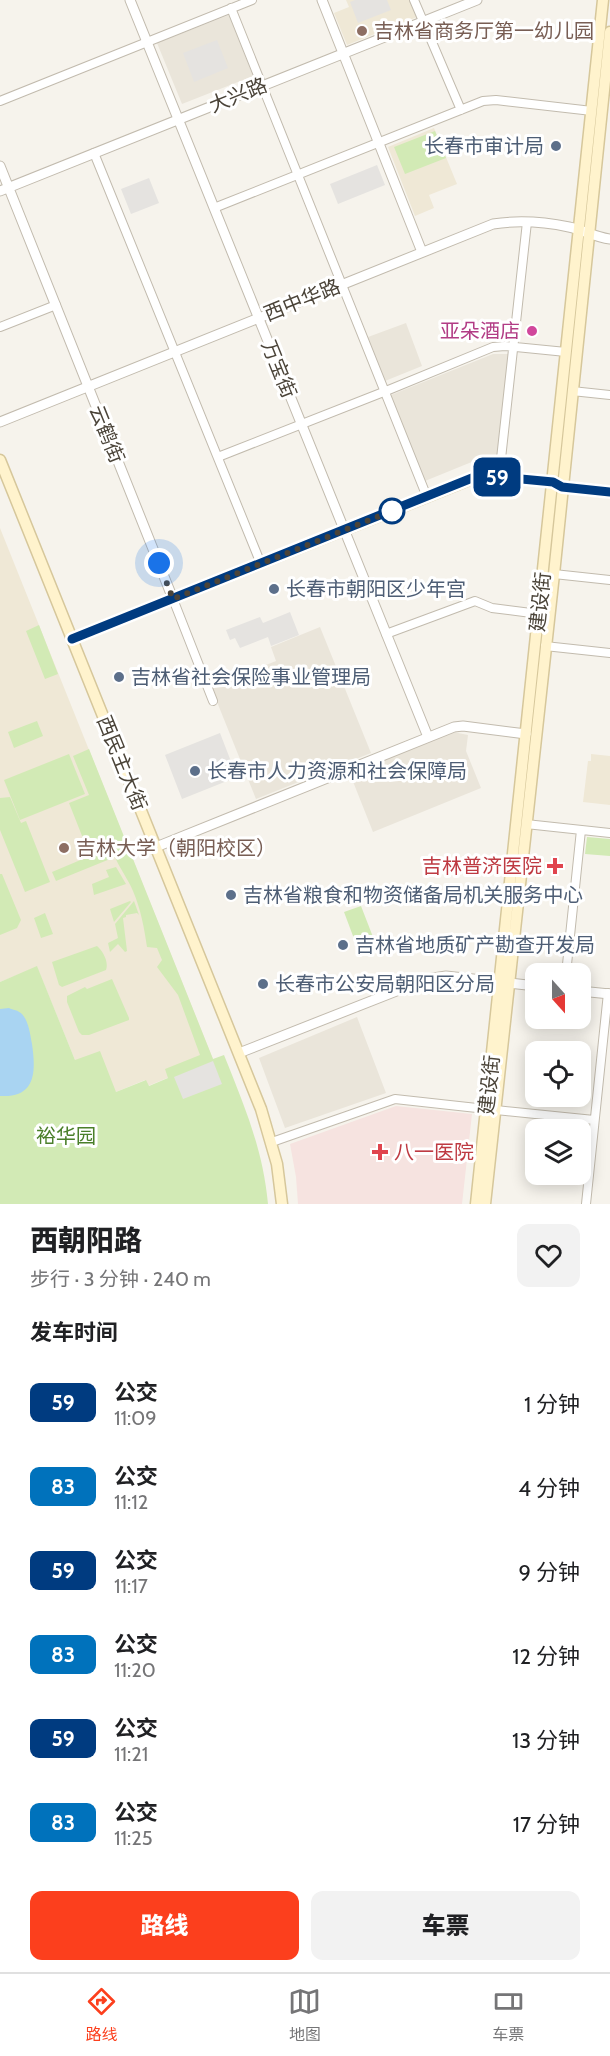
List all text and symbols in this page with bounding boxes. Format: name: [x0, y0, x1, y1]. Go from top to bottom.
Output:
place label: 吉林省商务厅第一幼儿园: [374, 19, 594, 43]
marker: 吉林省商务厅第一幼儿园: [355, 24, 369, 38]
street label: 大兴路: [206, 73, 270, 117]
place label: 长春市审计局: [424, 134, 544, 158]
marker: 长春市审计局: [549, 139, 563, 153]
street label: 西中华路: [260, 274, 344, 326]
place label: 亚朵酒店: [440, 319, 520, 343]
marker: 亚朵酒店: [525, 324, 539, 338]
street label: 万宝街: [257, 337, 301, 401]
street label: 云鹤街: [85, 402, 129, 466]
line badge: 59: [470, 458, 524, 496]
text: 59: [485, 465, 509, 490]
unlabelled marker: [379, 498, 405, 524]
your location: [144, 548, 174, 578]
street label: 建设街: [525, 571, 555, 633]
place label: 长春市朝阳区少年宫: [286, 577, 466, 601]
marker: 长春市朝阳区少年宫: [267, 582, 281, 596]
place label: 吉林省社会保险事业管理局: [131, 665, 371, 689]
marker: 吉林省社会保险事业管理局: [112, 670, 126, 684]
street label: 西民主大街: [92, 712, 152, 814]
place label: 长春市人力资源和社会保障局: [207, 759, 467, 783]
marker: 长春市人力资源和社会保障局: [188, 764, 202, 778]
place label: 吉林大学（朝阳校区）: [76, 836, 276, 860]
marker: 吉林大学（朝阳校区）: [57, 841, 71, 855]
place label: 吉林普济医院: [422, 854, 542, 878]
marker: 吉林普济医院: [546, 857, 564, 875]
place label: 吉林省粮食和物资储备局机关服务中心: [243, 883, 583, 907]
marker: 吉林省粮食和物资储备局机关服务中心: [224, 888, 238, 902]
place label: 吉林省地质矿产勘查开发局: [355, 933, 595, 957]
marker: 吉林省地质矿产勘查开发局: [336, 938, 350, 952]
north arrow: [525, 963, 591, 1029]
map controls: [525, 963, 591, 1185]
place label: 长春市公安局朝阳区分局: [275, 972, 495, 996]
marker: 长春市公安局朝阳区分局: [256, 977, 270, 991]
button: locate: [525, 1041, 591, 1107]
street label: 建设街: [474, 1054, 504, 1116]
button: layers: [525, 1119, 591, 1185]
park label: 裕华园: [36, 1124, 96, 1148]
place label: 八一医院: [394, 1140, 474, 1164]
marker: 八一医院: [371, 1143, 389, 1161]
text: 西朝阳路: [30, 1223, 142, 1257]
button: heart: [517, 1224, 580, 1287]
text: 步行 · 3 分钟 · 240 m: [30, 1267, 211, 1291]
text: 发车时间: [30, 1319, 118, 1346]
text: 公交: [114, 1379, 158, 1406]
text: 59: [51, 1390, 75, 1415]
text: 1 分钟: [524, 1391, 580, 1418]
text: 11:09: [114, 1406, 157, 1430]
text: 公交: [114, 1463, 158, 1490]
text: 83: [51, 1474, 75, 1499]
text: 4 分钟: [518, 1475, 580, 1502]
text: 11:12: [114, 1490, 148, 1514]
text: 公交: [114, 1547, 158, 1574]
text: 59: [51, 1558, 75, 1583]
text: 9 分钟: [519, 1559, 580, 1586]
text: 11:17: [114, 1574, 148, 1598]
text: 公交: [114, 1631, 158, 1658]
text: 83: [51, 1642, 75, 1667]
text: 12 分钟: [512, 1643, 580, 1670]
text: 11:20: [114, 1658, 156, 1682]
text: 公交: [114, 1715, 158, 1742]
text: 59: [51, 1726, 75, 1751]
text: 13 分钟: [512, 1727, 580, 1754]
text: 11:21: [114, 1742, 148, 1766]
text: 公交: [114, 1799, 158, 1826]
text: 83: [51, 1810, 75, 1835]
text: 17 分钟: [513, 1811, 580, 1838]
text: 11:25: [114, 1826, 153, 1850]
button: 路线: [30, 1891, 299, 1960]
button: 车票: [311, 1891, 580, 1960]
tab: 路线: [85, 1985, 118, 2045]
tab: 地图: [288, 1985, 321, 2045]
tab: 车票: [492, 1985, 525, 2045]

